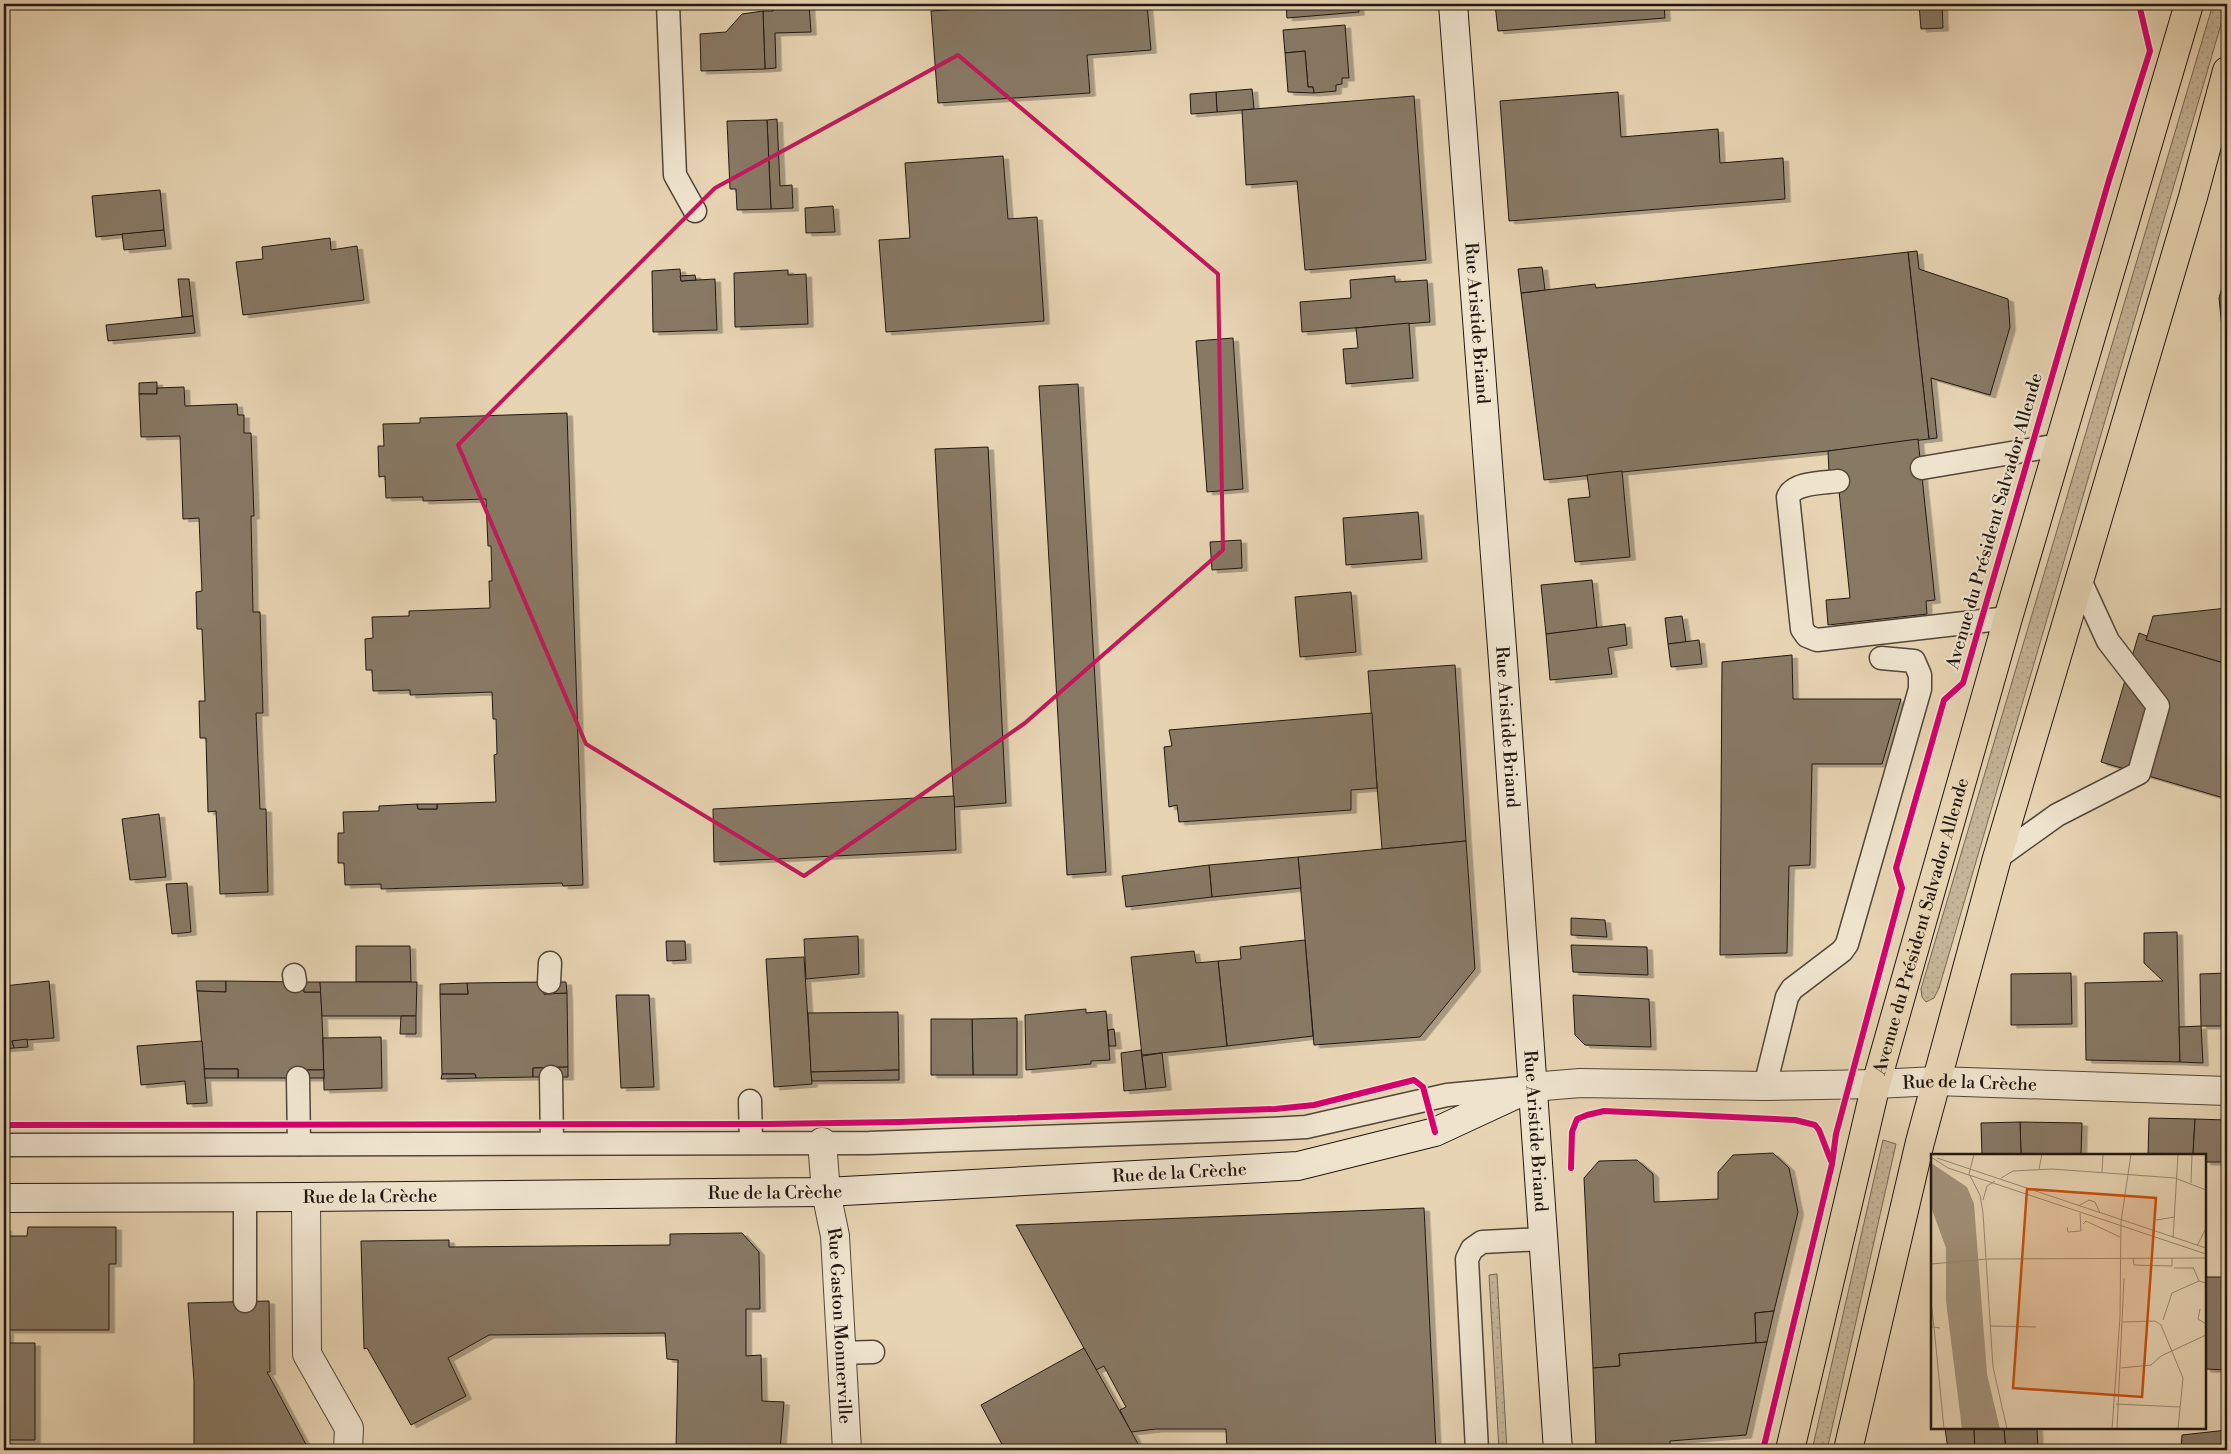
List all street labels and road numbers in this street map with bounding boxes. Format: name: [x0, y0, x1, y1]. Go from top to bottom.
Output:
street label: Rue Aristide Briand: [1459, 241, 1494, 406]
street label: Avenue du Président Salvador Allende: [1941, 370, 2048, 673]
street label: Rue Aristide Briand: [1490, 645, 1524, 809]
street label: Avenue du Président Salvador Allende: [1868, 775, 1974, 1078]
street label: Rue Aristide Briand: [1518, 1049, 1552, 1213]
street label: Rue de la Crèche: [1902, 1070, 2037, 1096]
street label: Rue de la Crèche: [1112, 1158, 1247, 1188]
street label: Rue de la Crèche: [708, 1180, 843, 1205]
street label: Rue de la Crèche: [303, 1185, 437, 1209]
street label: Rue Gaston Monnerville: [822, 1226, 857, 1425]

